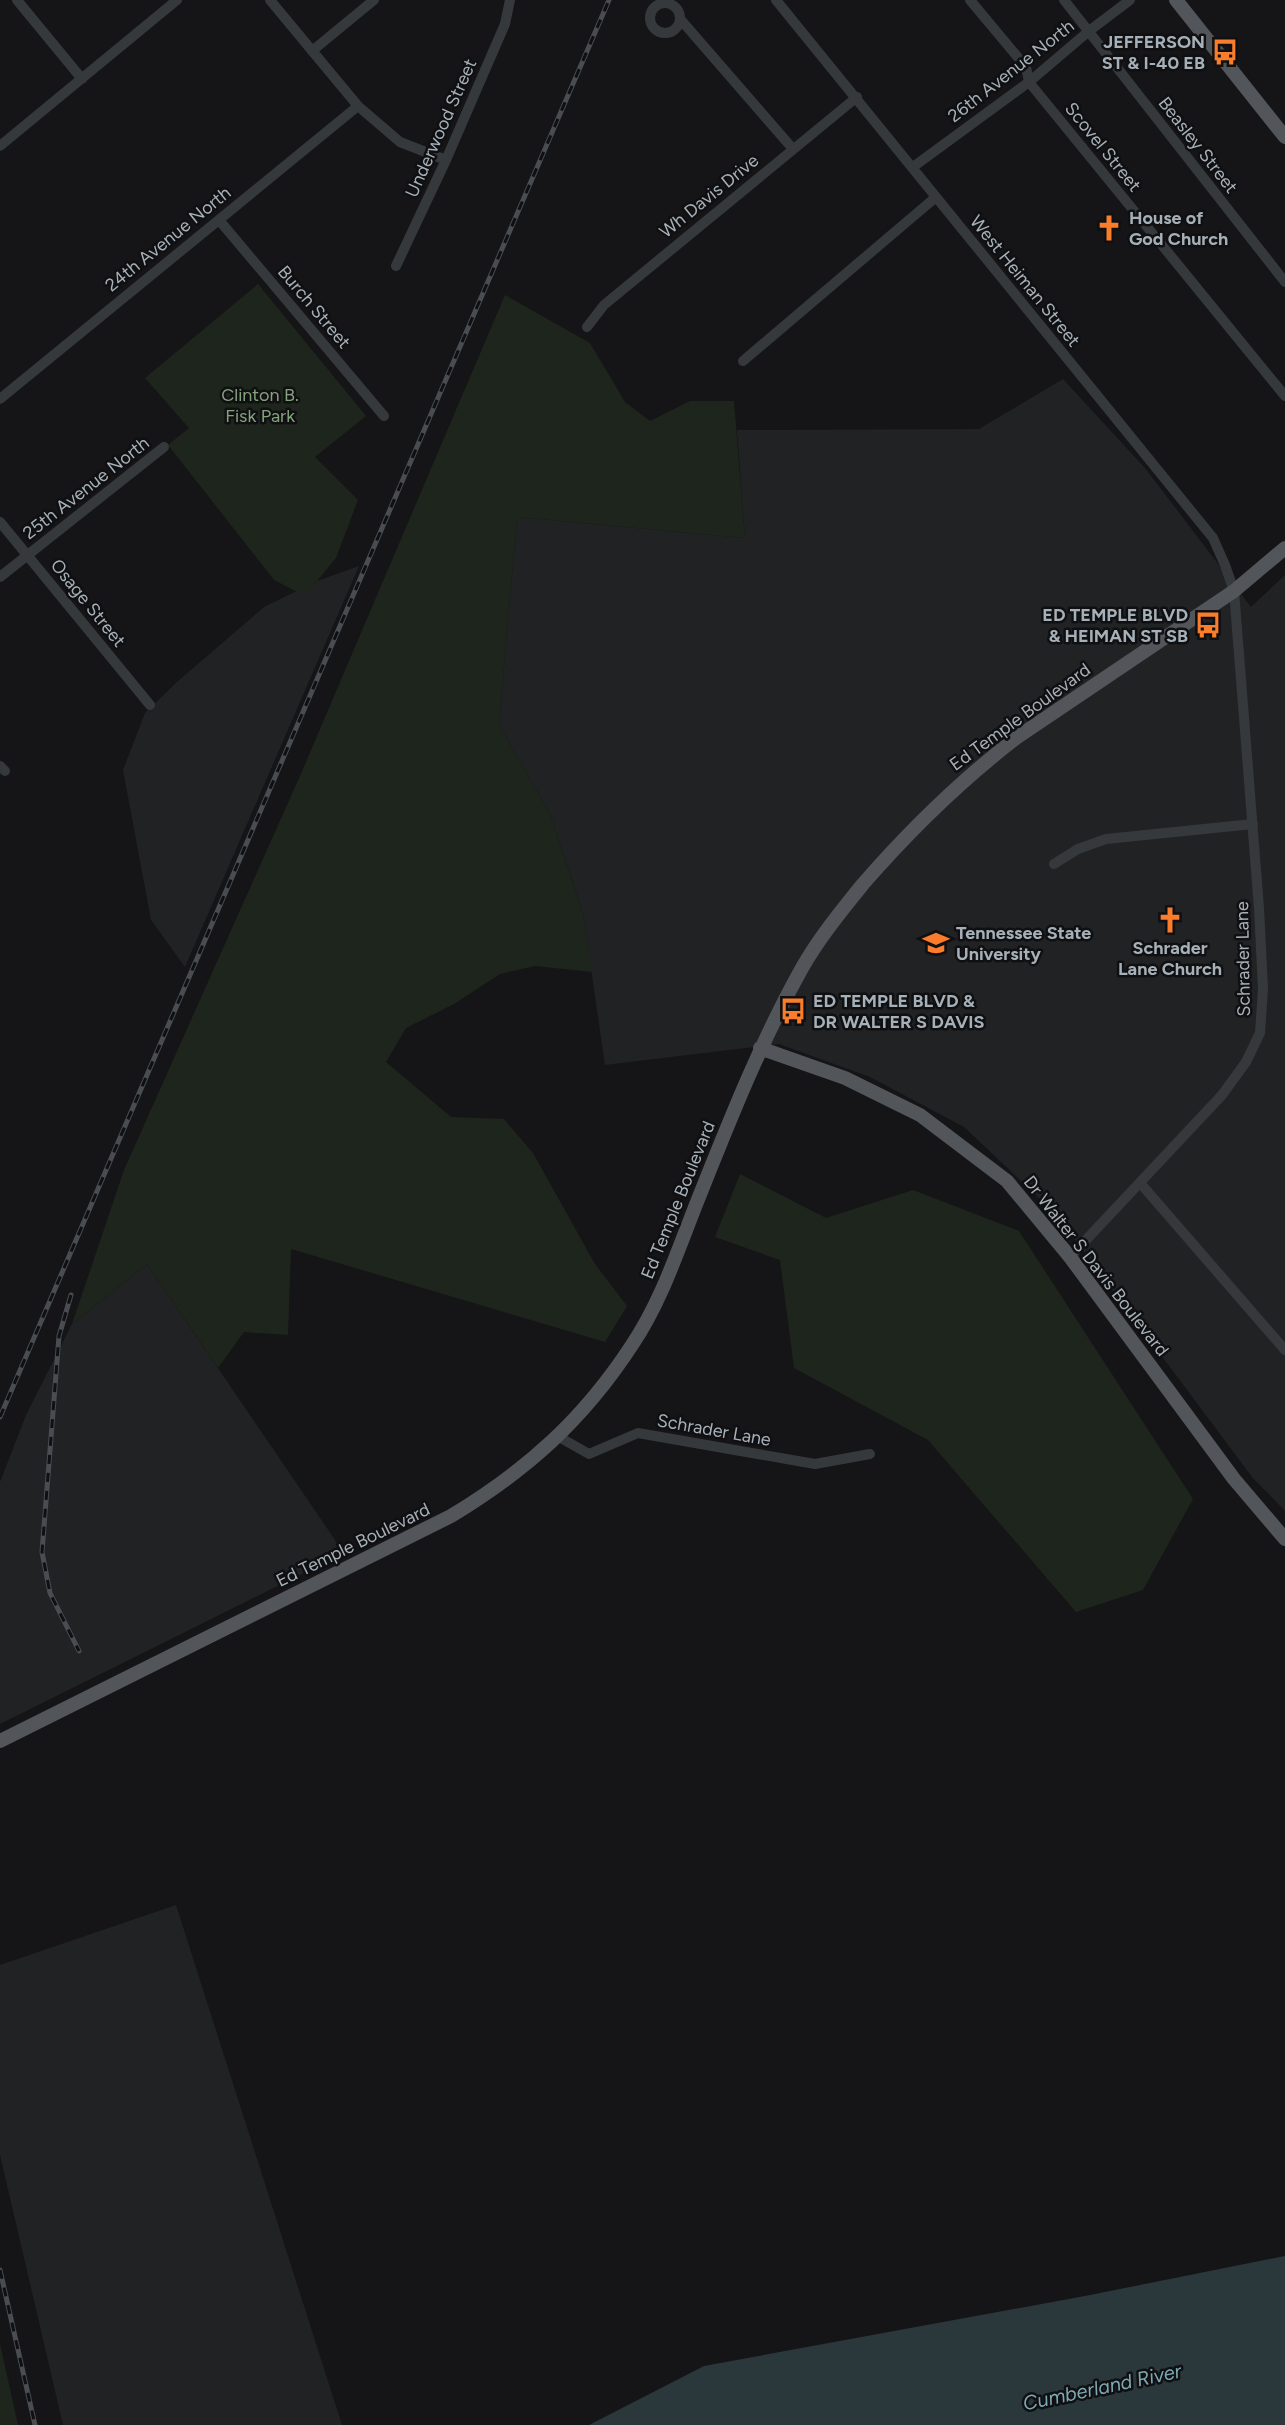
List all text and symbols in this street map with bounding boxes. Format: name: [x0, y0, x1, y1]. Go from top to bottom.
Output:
street label: 26th Avenue North: [943, 15, 1079, 127]
place label: JEFFERSON ST & I-40 EB: [1102, 31, 1205, 74]
bus stop icon: JEFFERSON ST & I-40 EB: [1210, 37, 1240, 67]
street label: Underwood Street: [401, 55, 482, 201]
street label: Beasley Street: [1154, 92, 1243, 198]
street label: Scovel Street: [1060, 98, 1146, 196]
street label: Wh Davis Drive: [655, 149, 763, 243]
street label: 24th Avenue North: [101, 182, 235, 296]
place label: House of God Church: [1129, 207, 1228, 250]
street label: West Heiman Street: [965, 211, 1085, 351]
church icon: House of God Church: [1094, 213, 1124, 243]
street label: Burch Street: [273, 261, 355, 353]
park label: Clinton B. Fisk Park: [221, 384, 299, 427]
street label: 25th Avenue North: [18, 432, 154, 544]
street label: Osage Street: [46, 555, 130, 652]
place label: ED TEMPLE BLVD & HEIMAN ST SB: [1042, 604, 1188, 647]
bus stop icon: ED TEMPLE BLVD & HEIMAN ST SB: [1193, 610, 1223, 640]
street label: Ed Temple Boulevard: [945, 659, 1095, 775]
street label: Schrader Lane: [1231, 901, 1255, 1017]
church icon: Schrader Lane Church: [1155, 905, 1185, 935]
place label: Tennessee State University: [956, 922, 1091, 965]
school or university icon: Tennessee State University: [921, 928, 951, 958]
place label: Schrader Lane Church: [1118, 937, 1222, 980]
place label: ED TEMPLE BLVD & DR WALTER S DAVIS: [813, 990, 984, 1033]
bus stop icon: ED TEMPLE BLVD & DR WALTER S DAVIS: [778, 996, 808, 1026]
street label: Ed Temple Boulevard: [636, 1118, 720, 1282]
street label: Dr Walter S Davis Boulevard: [1019, 1171, 1173, 1361]
street label: Schrader Lane: [655, 1409, 773, 1451]
street label: Ed Temple Boulevard: [272, 1498, 434, 1592]
water label: Cumberland River: [1021, 2358, 1185, 2415]

